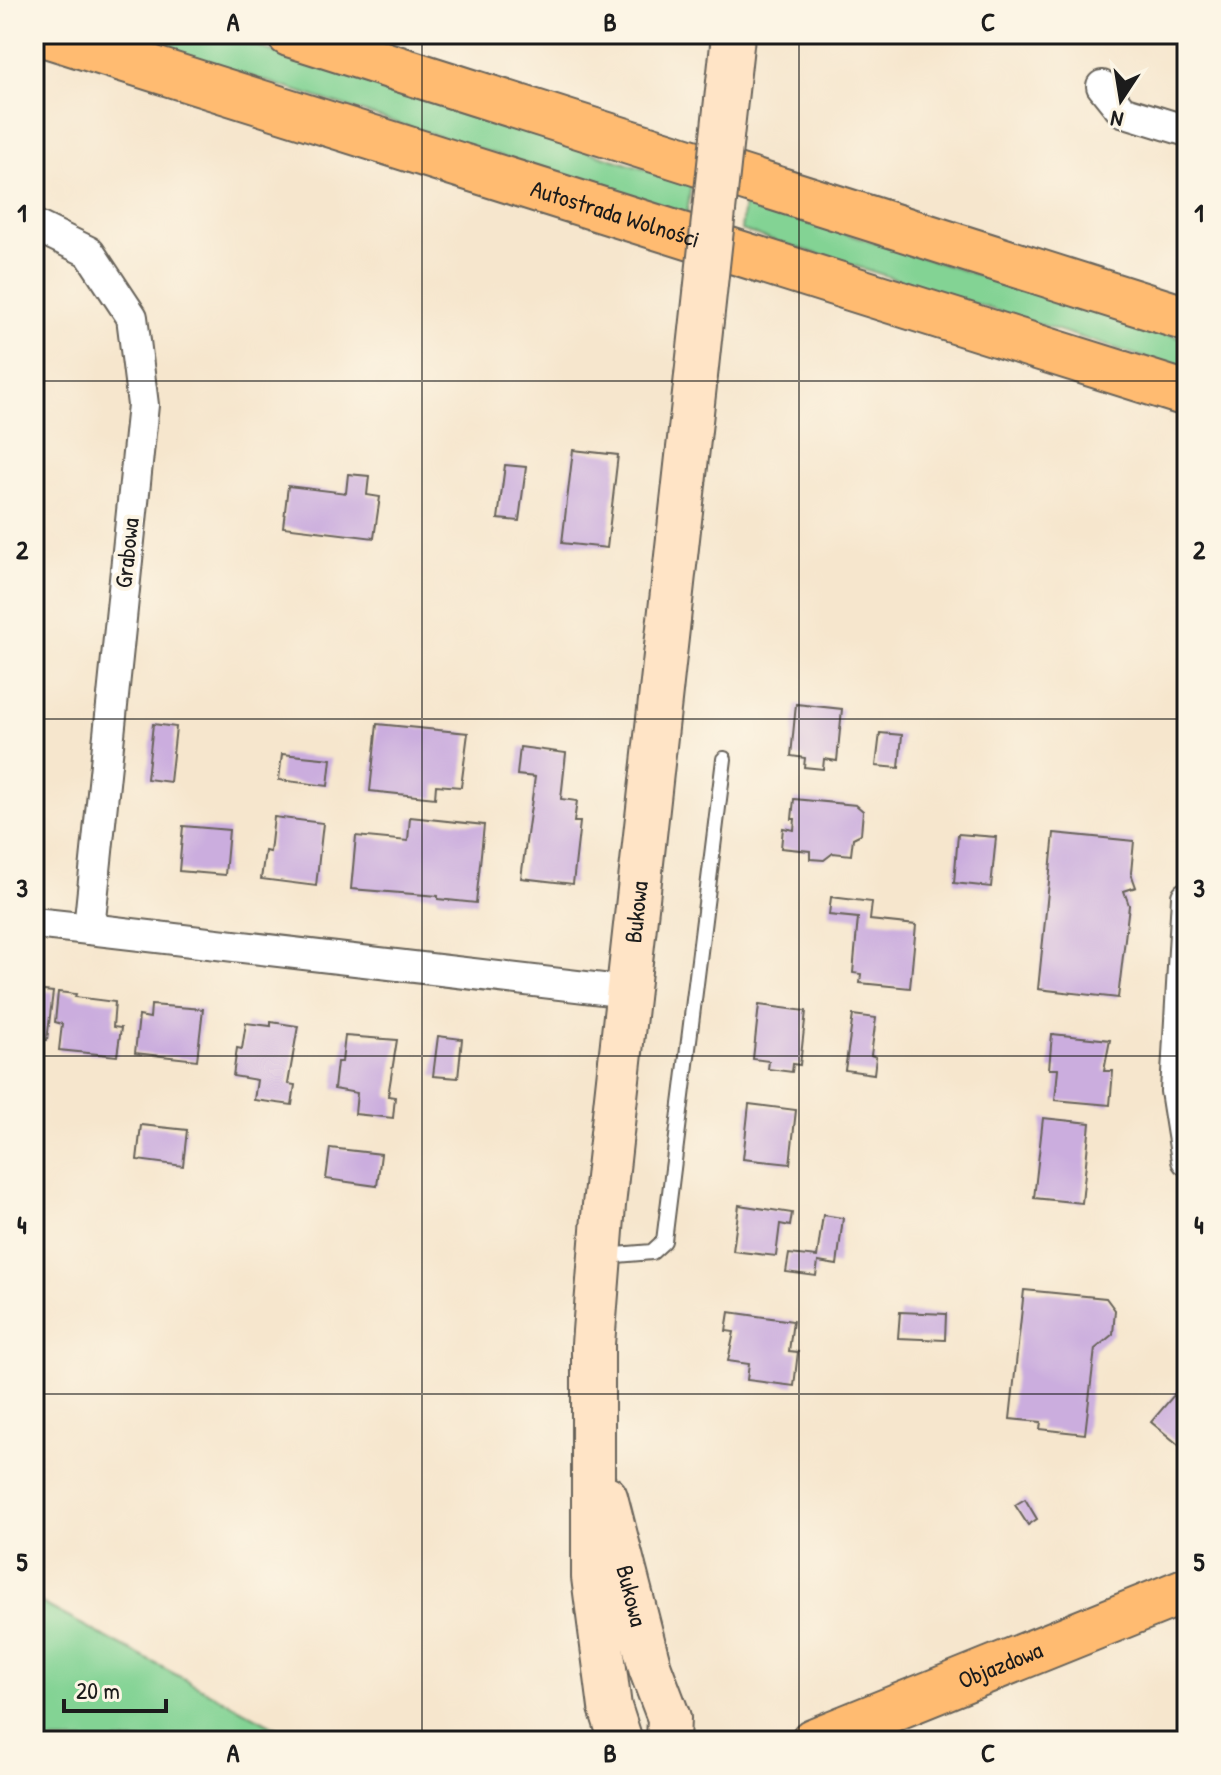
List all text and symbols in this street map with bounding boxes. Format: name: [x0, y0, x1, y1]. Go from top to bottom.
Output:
text: A: [227, 4, 240, 39]
text: B: [603, 4, 617, 39]
text: C: [981, 4, 995, 39]
north arrow: [1081, 60, 1161, 140]
text: N: [1108, 104, 1126, 135]
street label: Autostrada Wolności: [527, 172, 704, 255]
text: 1: [17, 195, 27, 230]
text: 1: [1194, 195, 1204, 230]
street label: Grabowa: [106, 516, 146, 590]
text: 2: [16, 532, 29, 567]
text: 2: [1193, 532, 1206, 567]
text: 3: [16, 870, 28, 905]
text: 3: [1193, 870, 1205, 905]
street label: Bukowa: [616, 879, 655, 945]
text: 4: [17, 1207, 27, 1242]
text: 4: [1194, 1207, 1204, 1242]
text: 5: [17, 1544, 28, 1579]
text: 5: [1194, 1544, 1205, 1579]
street label: Bukowa: [609, 1562, 656, 1630]
street label: Objazdowa: [953, 1633, 1047, 1696]
scale bar: [64, 1663, 166, 1713]
text: 20 m: [76, 1674, 120, 1706]
text: A: [227, 1735, 240, 1770]
text: B: [603, 1735, 617, 1770]
text: C: [981, 1735, 995, 1770]

